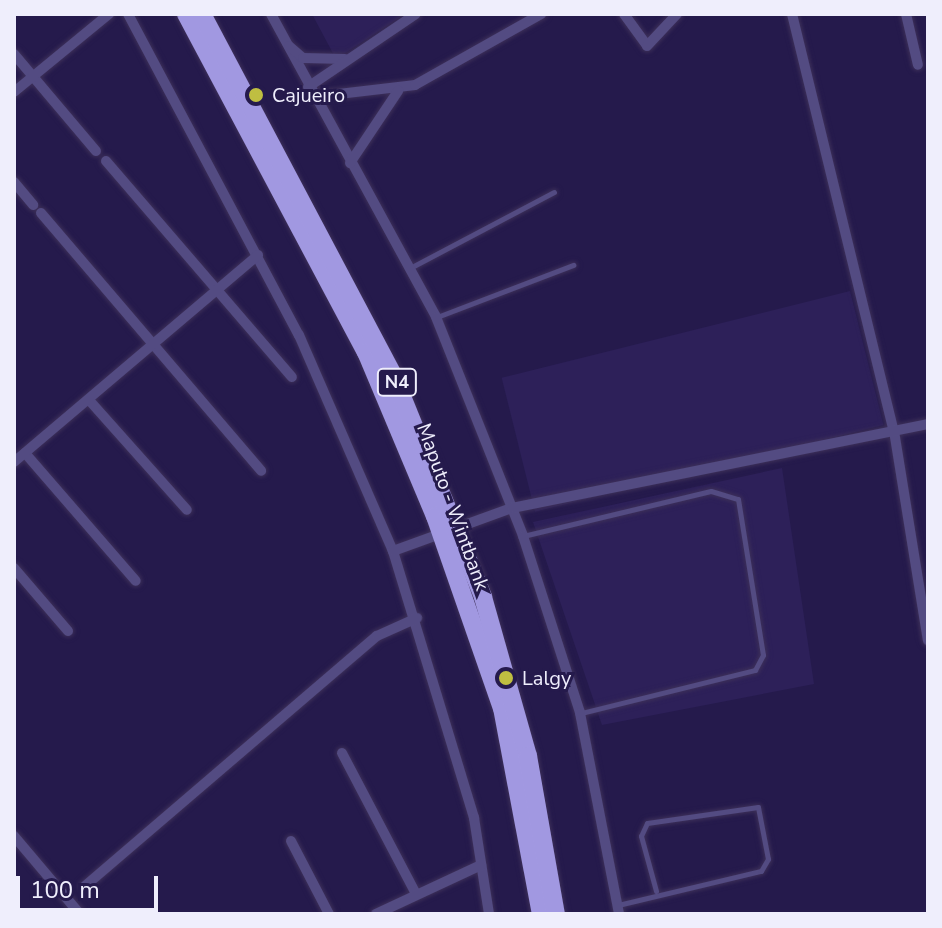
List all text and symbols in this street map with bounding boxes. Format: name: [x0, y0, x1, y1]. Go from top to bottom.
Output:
place label: Cajueiro: [272, 83, 345, 107]
marker: Cajueiro: [247, 86, 265, 104]
road number: N4: [375, 368, 419, 396]
street label: Maputo - Wintbank: [412, 420, 494, 594]
place label: Lalgy: [522, 666, 571, 690]
marker: Lalgy: [497, 669, 515, 687]
scale bar: [20, 860, 162, 910]
text: 100 m: [30, 874, 100, 906]

